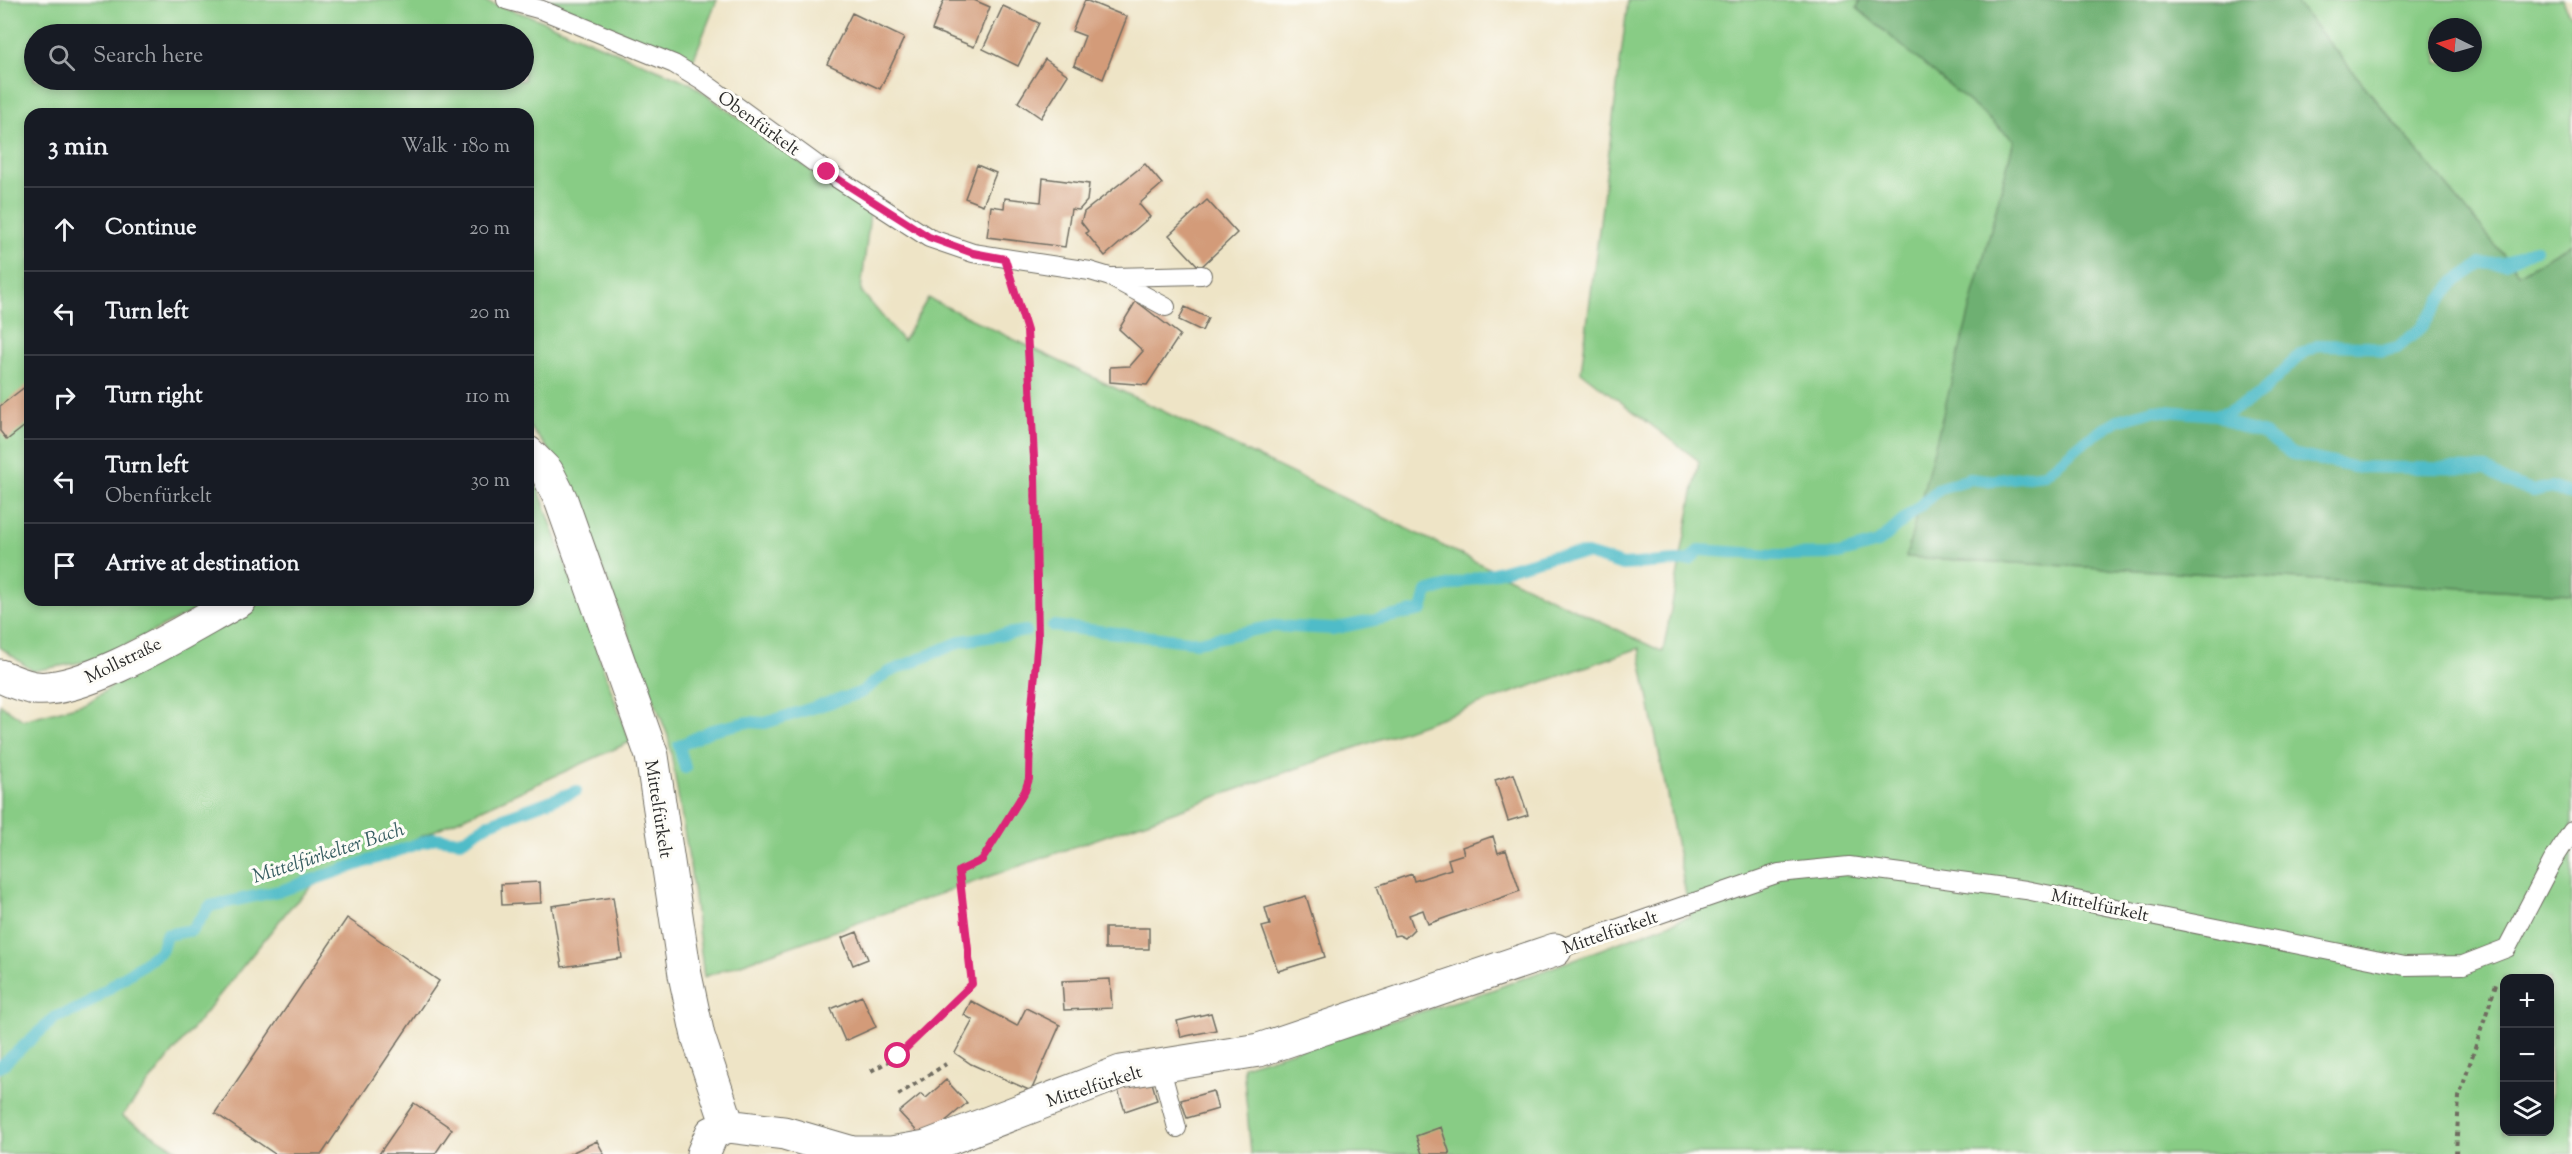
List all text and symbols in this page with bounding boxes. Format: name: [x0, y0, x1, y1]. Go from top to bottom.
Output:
north arrow: [2428, 18, 2482, 72]
search box: [24, 24, 534, 90]
icon: search: [45, 41, 78, 74]
text: Search here: [93, 41, 203, 73]
street label: Obenfürkelt: [711, 86, 804, 163]
text: 3 min: [48, 129, 108, 166]
text: Walk · 180 m: [401, 133, 510, 162]
route end: [813, 158, 839, 184]
icon: ahead: [48, 213, 81, 246]
text: Continue: [105, 213, 196, 245]
text: 20 m: [469, 215, 510, 244]
icon: left: [48, 297, 81, 330]
text: Turn left: [105, 297, 188, 329]
text: 20 m: [469, 299, 510, 328]
icon: right: [48, 381, 81, 414]
text: Turn right: [105, 381, 202, 413]
text: 110 m: [465, 383, 510, 412]
text: Turn left: [105, 451, 188, 483]
icon: left: [48, 465, 81, 498]
text: 30 m: [471, 467, 510, 496]
text: Obenfürkelt: [105, 483, 212, 512]
icon: arrive: [48, 549, 81, 582]
text: Arrive at destination: [105, 549, 300, 581]
street label: Mollstraße: [81, 632, 167, 692]
street label: Mittelfürkelt: [636, 758, 678, 860]
water label: Mittelfürkelter Bach: [249, 816, 409, 893]
street label: Mittelfürkelt: [2048, 884, 2151, 930]
street label: Mittelfürkelt: [1560, 905, 1662, 962]
map controls: [2500, 974, 2554, 1136]
button: +: [2500, 974, 2554, 1028]
button: −: [2500, 1028, 2554, 1082]
route start: [884, 1042, 910, 1068]
street label: Mittelfürkelt: [1043, 1060, 1146, 1116]
button: layers: [2500, 1082, 2554, 1136]

